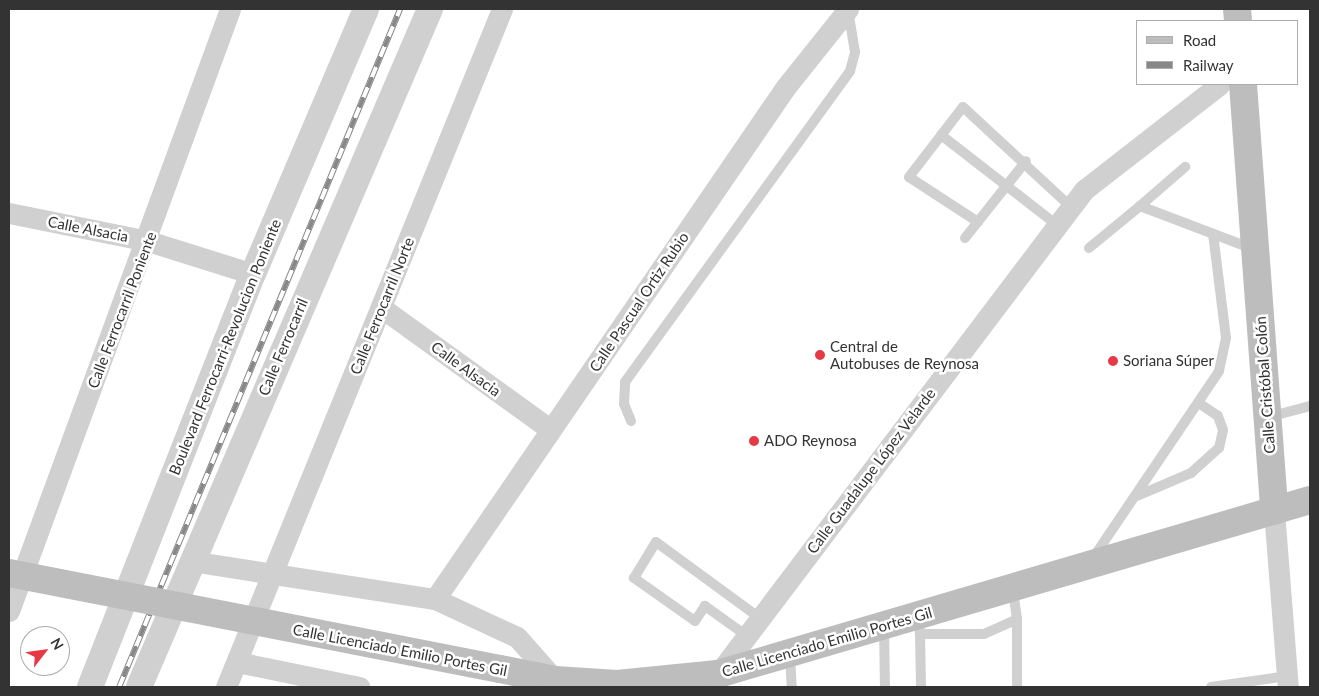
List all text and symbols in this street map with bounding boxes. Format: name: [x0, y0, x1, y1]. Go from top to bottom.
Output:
legend: [1136, 20, 1299, 85]
text: Road: [1183, 31, 1216, 49]
text: Railway: [1183, 56, 1234, 74]
street label: Calle Alsacia: [46, 212, 130, 246]
street label: Boulevard Ferrocarri-Revolucion Poniente: [165, 216, 285, 478]
street label: Calle Ferrocarril Poniente: [84, 229, 160, 391]
street label: Calle Pascual Ortiz Rubio: [586, 229, 692, 375]
street label: Calle Ferrocarril Norte: [346, 235, 418, 377]
street label: Calle Ferrocarril: [254, 296, 312, 398]
street label: Calle Cristóbal Colón: [1251, 316, 1279, 454]
place label: Central de Autobuses de Reynosa: [830, 337, 979, 372]
street label: Calle Alsacia: [427, 338, 505, 400]
marker: Central de Autobuses de Reynosa: [814, 349, 826, 361]
place label: Soriana Súper: [1123, 352, 1214, 370]
marker: Soriana Súper: [1107, 355, 1119, 367]
street label: Calle Guadalupe López Velarde: [803, 385, 939, 557]
place label: ADO Reynosa: [764, 432, 857, 450]
marker: ADO Reynosa: [748, 435, 760, 447]
street label: Calle Licenciado Emilio Portes Gil: [720, 603, 934, 681]
street label: Calle Licenciado Emilio Portes Gil: [291, 620, 509, 680]
north arrow: [20, 626, 70, 676]
text: N: [47, 635, 68, 653]

